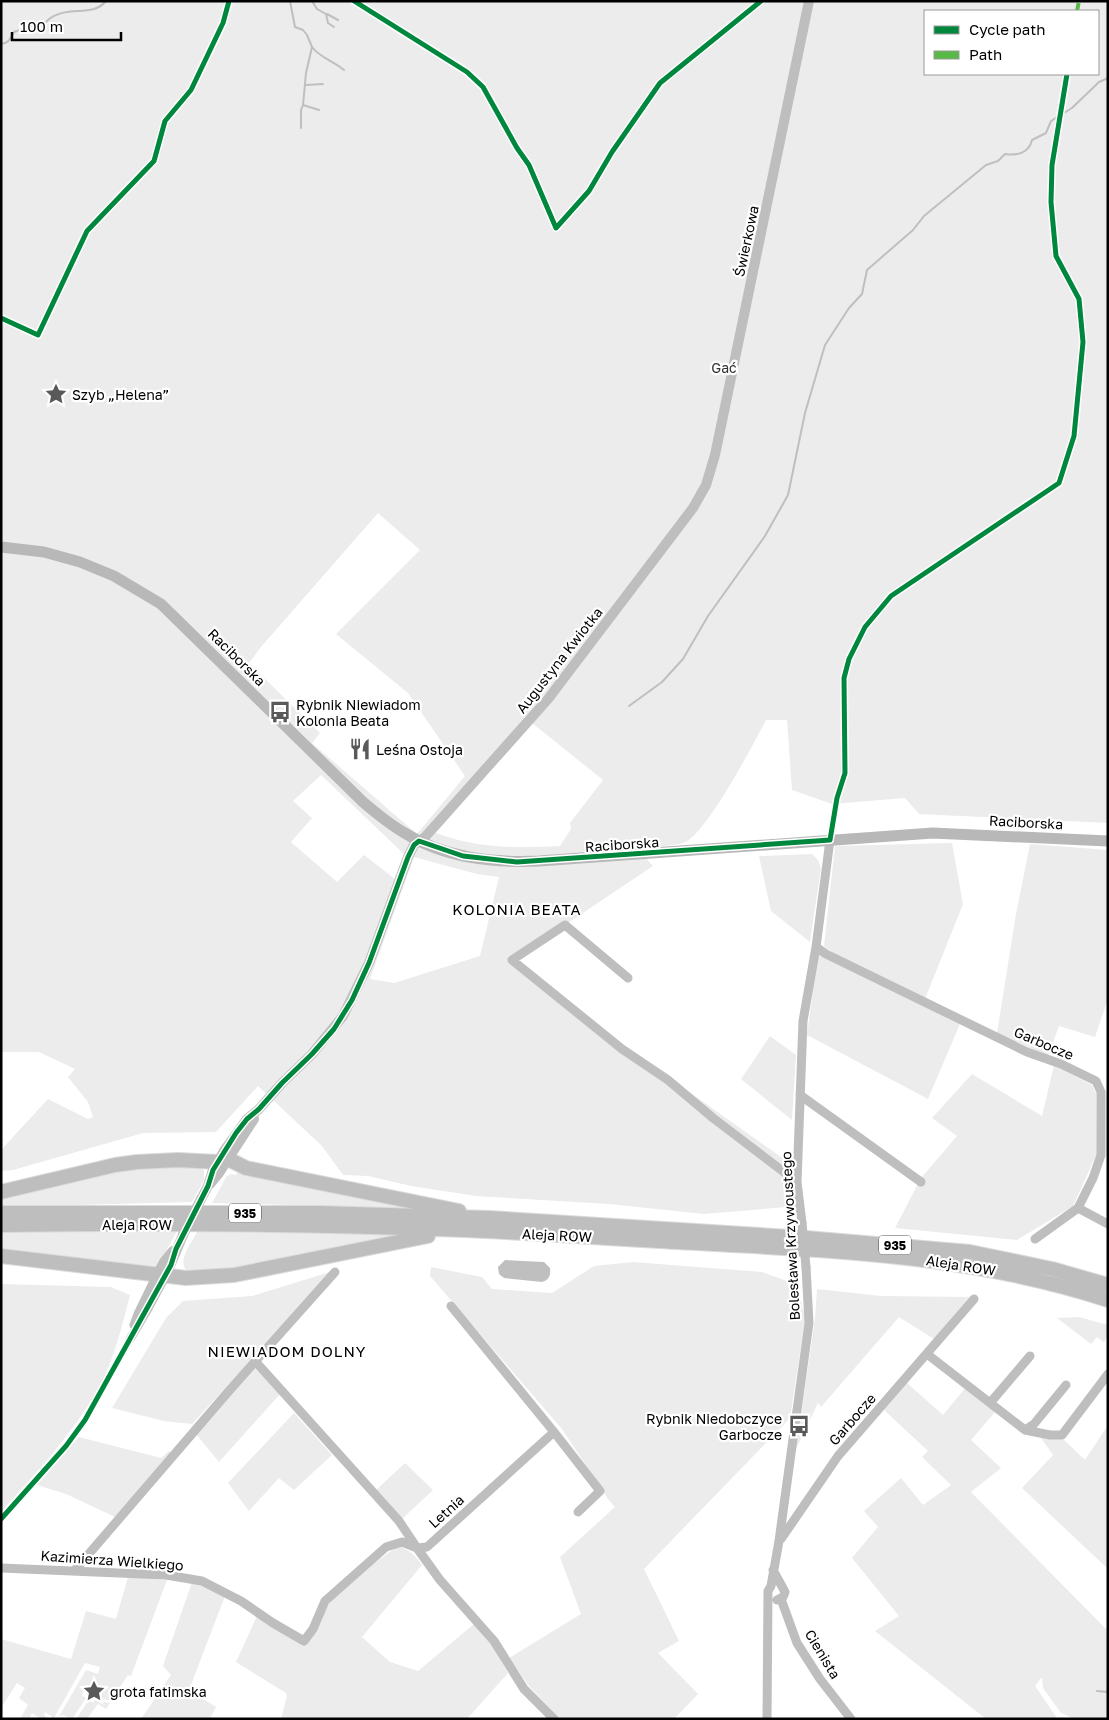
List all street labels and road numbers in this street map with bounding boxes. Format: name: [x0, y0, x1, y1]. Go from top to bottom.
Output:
street label: Świerkowa: [730, 204, 762, 278]
street label: Augustyna Kwiotka: [512, 604, 606, 716]
street label: Raciborska: [205, 625, 269, 689]
street label: Raciborska: [988, 812, 1064, 832]
street label: Raciborska: [584, 833, 660, 855]
street label: Garbocze: [1012, 1023, 1076, 1063]
street label: Bolesława Krzywoustego: [777, 1151, 803, 1321]
road number: 935: [229, 1204, 261, 1222]
street label: Aleja ROW: [102, 1216, 173, 1233]
street label: Aleja ROW: [522, 1225, 593, 1245]
road number: 935: [879, 1236, 911, 1254]
street label: Aleja ROW: [925, 1251, 997, 1279]
street label: Garbocze: [825, 1390, 879, 1448]
street label: Letnia: [425, 1491, 467, 1531]
street label: Kazimierza Wielkiego: [40, 1547, 184, 1573]
street label: Cienista: [802, 1626, 844, 1682]

